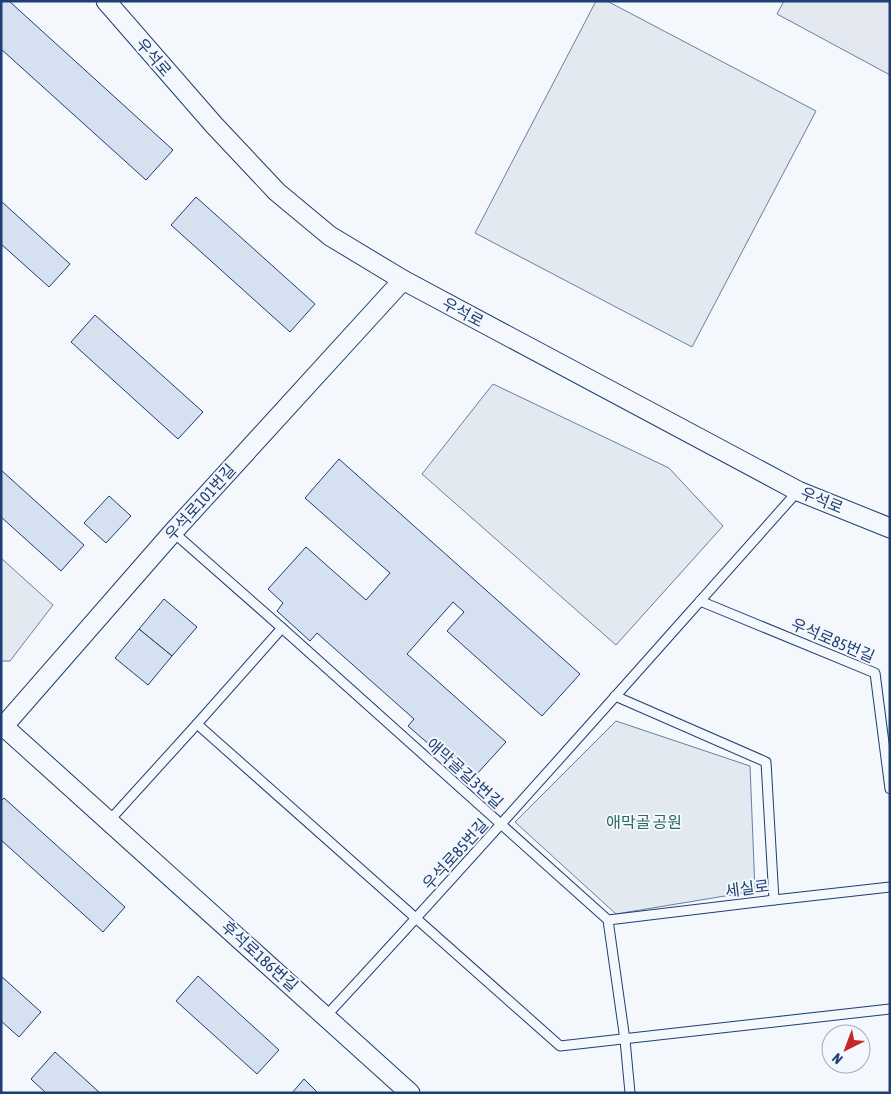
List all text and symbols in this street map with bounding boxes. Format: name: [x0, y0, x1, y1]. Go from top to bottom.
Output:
street label: 우석로: [133, 34, 175, 80]
street label: 우석로: [439, 294, 487, 330]
street label: 우석로101번길: [161, 460, 239, 544]
street label: 우석로: [798, 483, 846, 517]
street label: 우석로85번길: [789, 614, 877, 666]
street label: 애막골길3번길: [423, 734, 507, 812]
park label: 애막골 공원: [606, 813, 682, 831]
street label: 우석로85번길: [419, 815, 491, 893]
street label: 세실로: [724, 876, 770, 900]
street label: 후석로186번길: [218, 917, 302, 995]
north arrow: [821, 1024, 871, 1074]
text: N: [829, 1050, 846, 1067]

